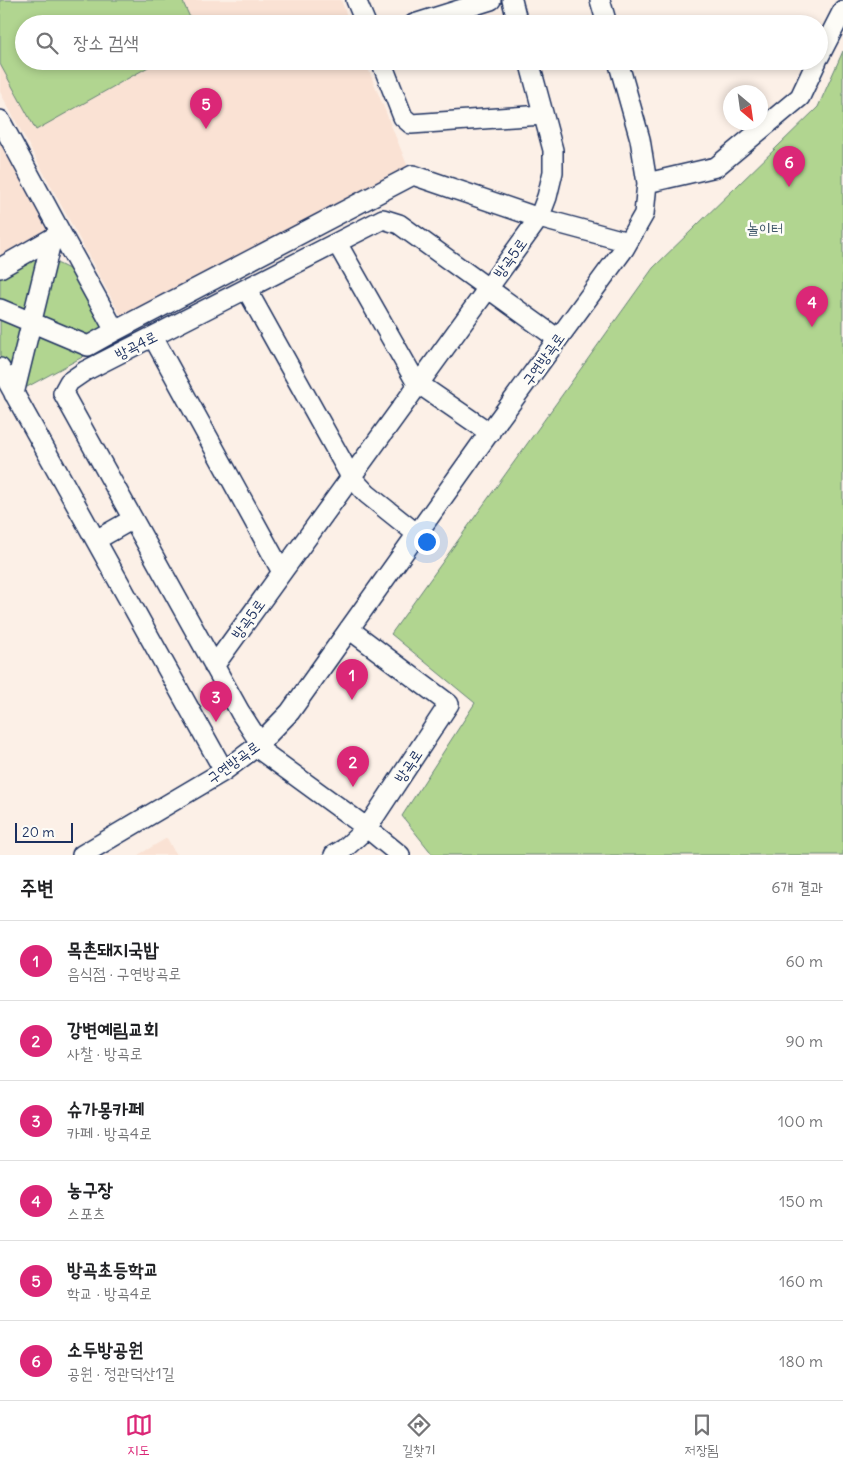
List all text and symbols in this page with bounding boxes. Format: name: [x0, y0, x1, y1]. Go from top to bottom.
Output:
search box: [15, 15, 828, 70]
icon: search: [33, 29, 61, 57]
text: 장소 검색: [73, 30, 139, 54]
north arrow: [723, 85, 768, 130]
pin: 5: [190, 88, 222, 129]
pin: 6: [773, 146, 805, 187]
park label: 놀이터: [747, 219, 783, 238]
street label: 방곡5로: [489, 234, 531, 282]
pin: 4: [796, 286, 828, 327]
street label: 방곡4로: [112, 326, 160, 364]
street label: 구연방곡로: [518, 329, 568, 389]
your location: [414, 529, 440, 555]
street label: 방곡5로: [227, 595, 269, 643]
pin: 1: [336, 659, 368, 700]
pin: 3: [200, 681, 232, 722]
street label: 구연방곡로: [203, 737, 263, 787]
pin: 2: [337, 746, 369, 787]
street label: 방곡로: [390, 746, 426, 786]
scale bar: [15, 820, 72, 843]
text: 20 m: [22, 823, 55, 841]
text: 주변: [20, 874, 54, 901]
text: 6개 결과: [771, 877, 823, 897]
text: 목촌돼지국밥: [67, 937, 159, 961]
text: 1: [33, 951, 39, 971]
text: 60 m: [785, 951, 823, 971]
text: 음식점 · 구연방곡로: [67, 963, 181, 983]
text: 강변예림교회: [67, 1017, 159, 1041]
text: 2: [32, 1031, 40, 1051]
text: 90 m: [785, 1031, 823, 1051]
text: 사찰 · 방곡로: [67, 1043, 143, 1063]
text: 슈가몽카페: [67, 1097, 143, 1121]
text: 3: [31, 1111, 41, 1131]
text: 100 m: [778, 1111, 823, 1131]
text: 카페 · 방곡4로: [67, 1123, 152, 1143]
text: 농구장: [67, 1177, 113, 1201]
text: 4: [31, 1191, 41, 1211]
text: 150 m: [779, 1191, 823, 1211]
text: 스포츠: [67, 1203, 106, 1223]
text: 방곡초등학교: [67, 1257, 159, 1281]
text: 5: [31, 1271, 41, 1291]
text: 160 m: [779, 1271, 823, 1291]
text: 학교 · 방곡4로: [67, 1283, 152, 1303]
text: 소두방공원: [67, 1337, 143, 1361]
text: 6: [31, 1351, 41, 1371]
text: 180 m: [779, 1351, 823, 1371]
text: 공원 · 정관덕산1길: [67, 1363, 175, 1383]
tab: 지도: [125, 1411, 153, 1460]
tab: 길찾기: [402, 1411, 435, 1460]
tab: 저장됨: [685, 1411, 718, 1460]

